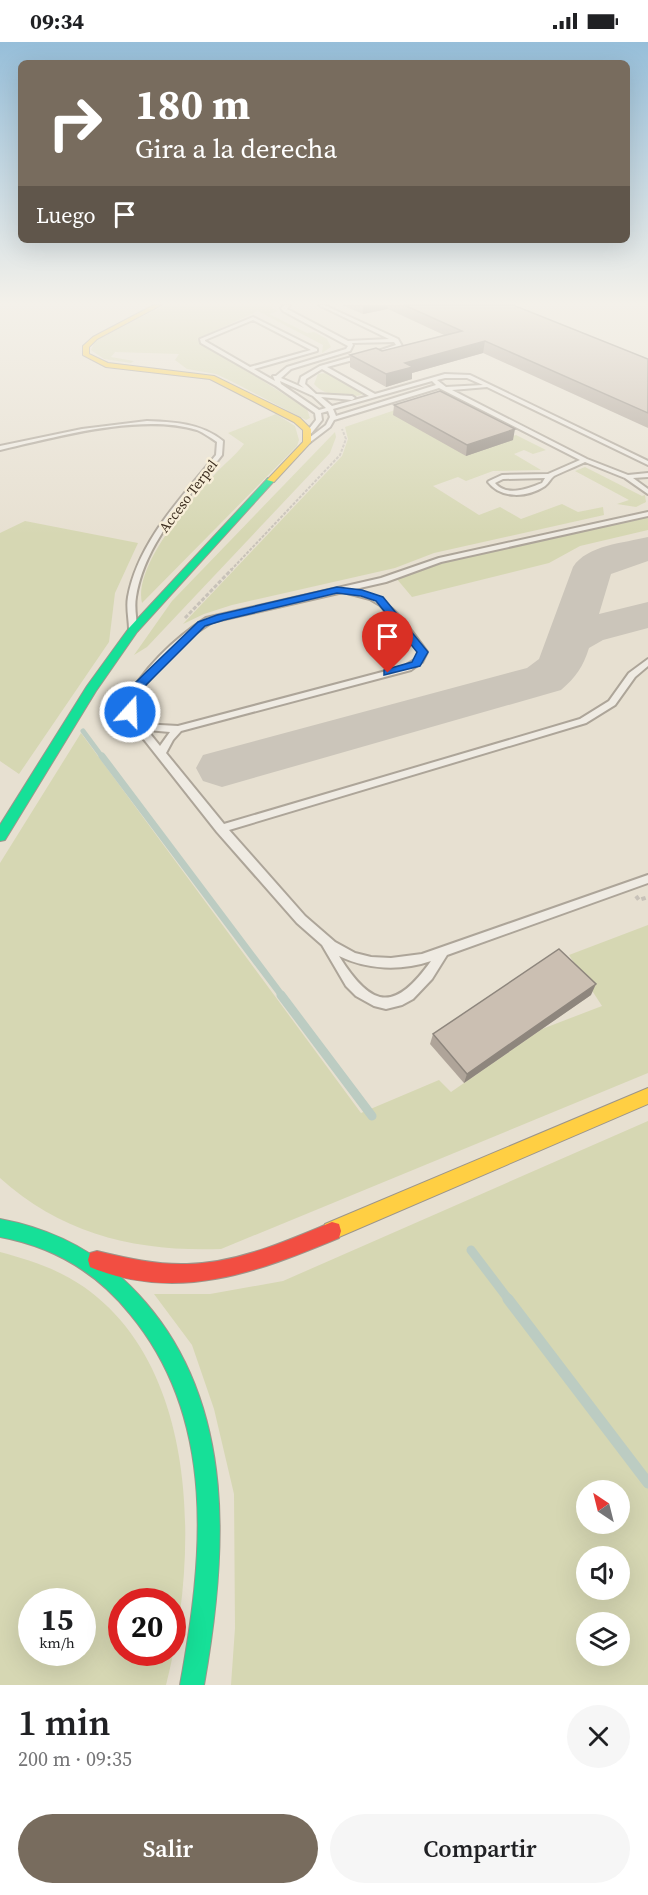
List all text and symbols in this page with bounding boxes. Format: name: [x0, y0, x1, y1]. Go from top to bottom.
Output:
text: 09:34: [30, 6, 84, 36]
text: 180 m: [135, 75, 250, 133]
icon: right: [36, 84, 114, 162]
text: Gira a la derecha: [135, 130, 337, 167]
icon: arrive: [108, 198, 141, 231]
text: Luego: [36, 200, 96, 230]
street label: Acceso Terpel: [154, 455, 222, 537]
pin: [362, 611, 413, 673]
icon: arrive: [371, 620, 404, 653]
position arrow: [98, 680, 162, 744]
north arrow: [576, 1480, 630, 1534]
map controls: [576, 1480, 630, 1666]
button: sound: [576, 1546, 630, 1600]
speed limit sign: 20: [108, 1588, 186, 1666]
text: 15: [41, 1599, 73, 1640]
button: layers: [576, 1612, 630, 1666]
text: km/h: [39, 1632, 75, 1653]
text: 1 min: [18, 1698, 110, 1747]
button: close: [567, 1705, 630, 1768]
text: 200 m · 09:35: [18, 1745, 132, 1773]
button: Salir: [18, 1814, 318, 1883]
button: Compartir: [330, 1814, 630, 1883]

